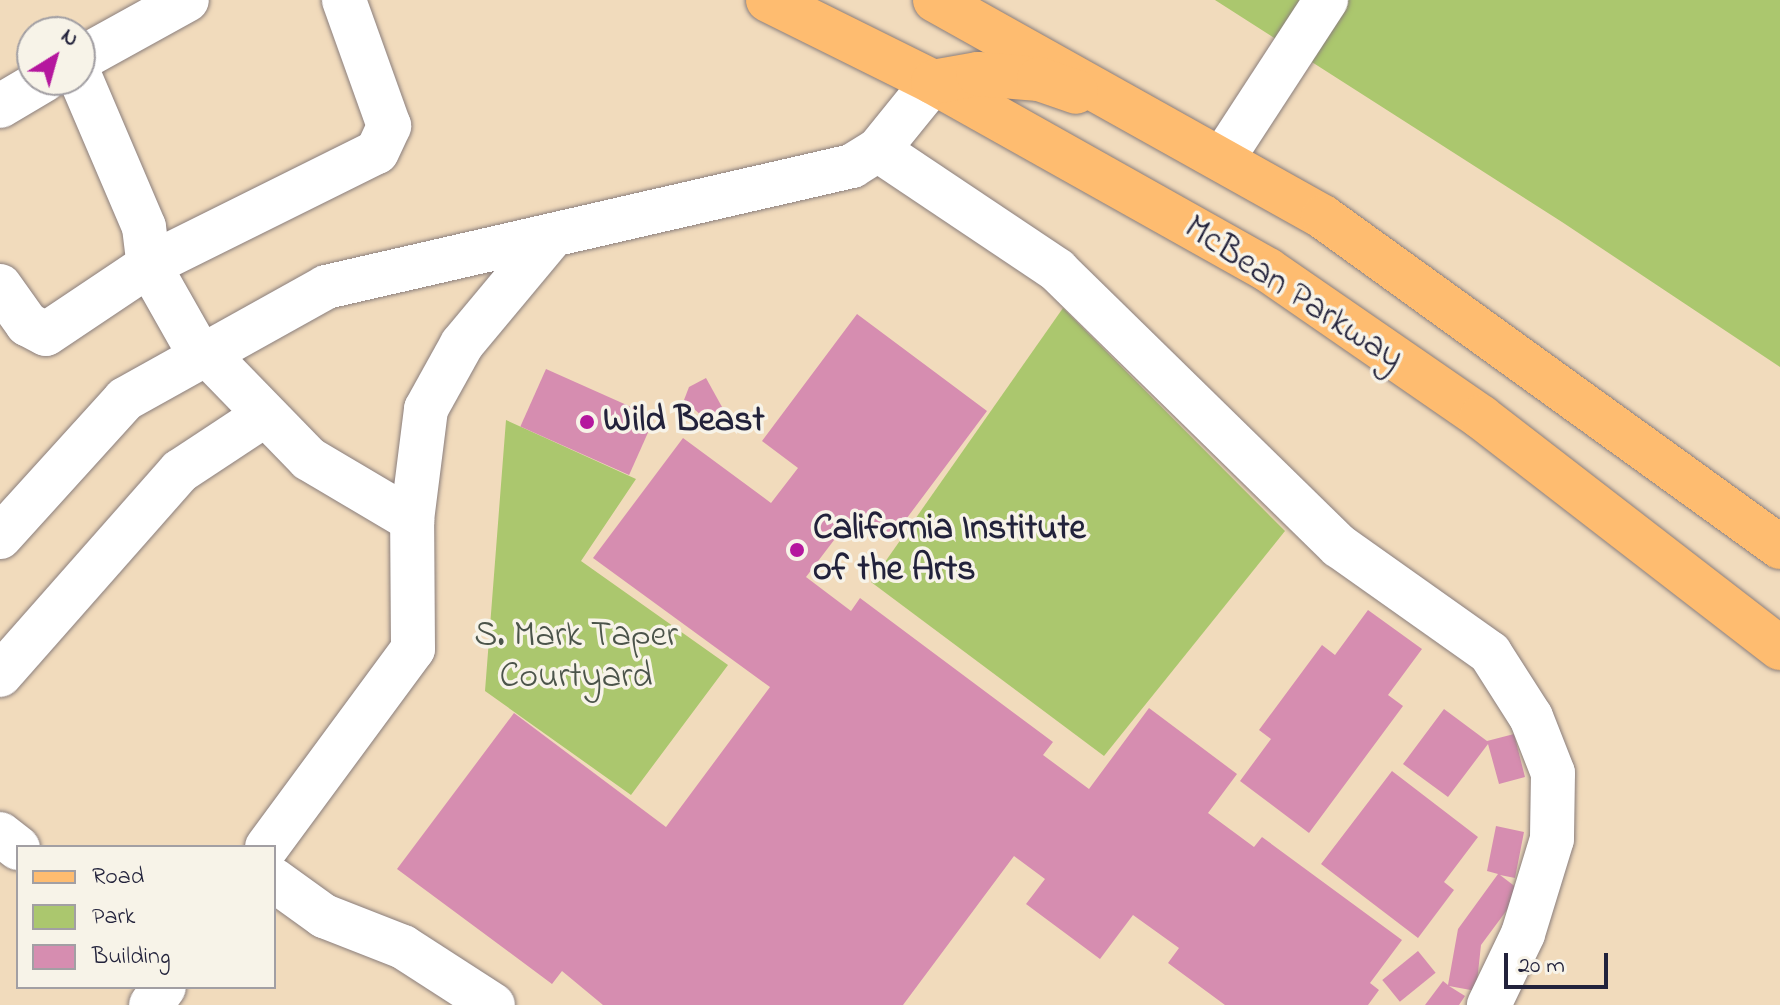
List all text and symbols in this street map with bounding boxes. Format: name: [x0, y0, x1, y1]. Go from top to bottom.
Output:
north arrow: [16, 16, 96, 96]
text: N: [54, 21, 85, 56]
street label: McBean Parkway: [1175, 207, 1411, 381]
place label: Wild Beast: [603, 400, 765, 444]
marker: Wild Beast: [578, 413, 596, 431]
place label: California Institute of the Arts: [813, 507, 1086, 592]
marker: California Institute of the Arts: [788, 541, 806, 559]
park label: S. Mark Taper Courtyard: [474, 614, 678, 699]
legend: [16, 845, 276, 989]
text: Road: [92, 860, 144, 895]
text: Park: [92, 900, 135, 935]
scale bar: [1508, 937, 1612, 987]
text: Building: [92, 940, 171, 975]
text: 20 m: [1518, 949, 1565, 984]

